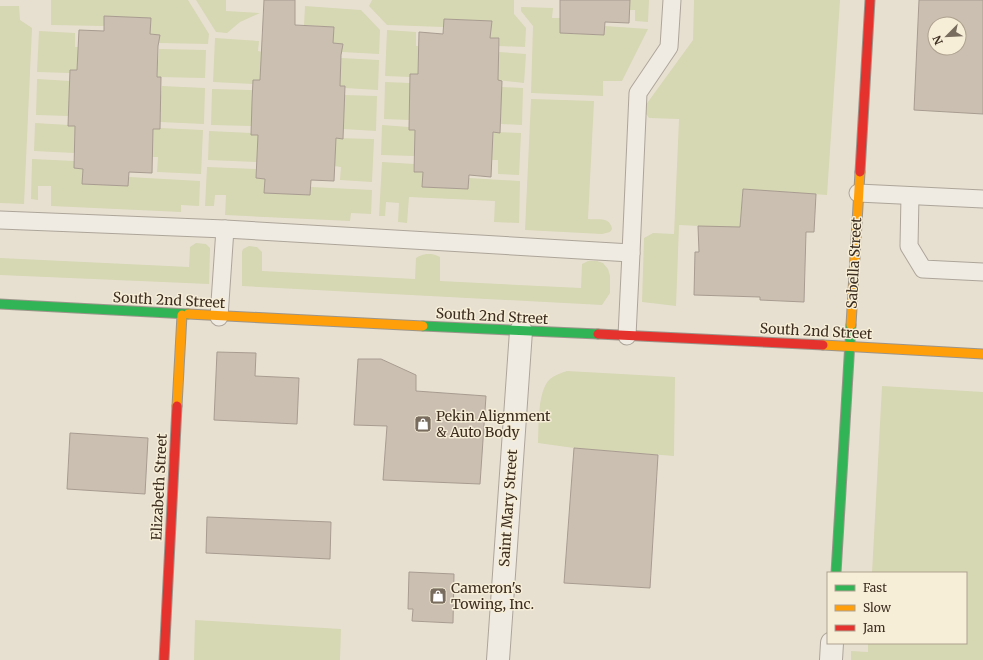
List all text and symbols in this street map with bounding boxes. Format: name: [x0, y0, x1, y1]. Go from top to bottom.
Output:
north arrow: [927, 16, 967, 56]
text: N: [930, 33, 946, 47]
street label: Sabella Street: [843, 216, 865, 309]
street label: South 2nd Street: [112, 288, 226, 312]
street label: South 2nd Street: [435, 304, 549, 328]
street label: South 2nd Street: [759, 319, 873, 343]
place label: Pekin Alignment & Auto Body: [436, 407, 551, 441]
shop icon: Pekin Alignment & Auto Body: [413, 414, 433, 434]
street label: Elizabeth Street: [147, 432, 171, 541]
street label: Saint Mary Street: [495, 448, 521, 567]
legend: [827, 572, 967, 644]
place label: Cameron's Towing, Inc.: [451, 579, 534, 613]
text: Fast: [863, 580, 887, 595]
shop icon: Cameron's Towing, Inc.: [428, 586, 448, 606]
text: Slow: [863, 600, 892, 615]
text: Jam: [862, 620, 886, 635]

